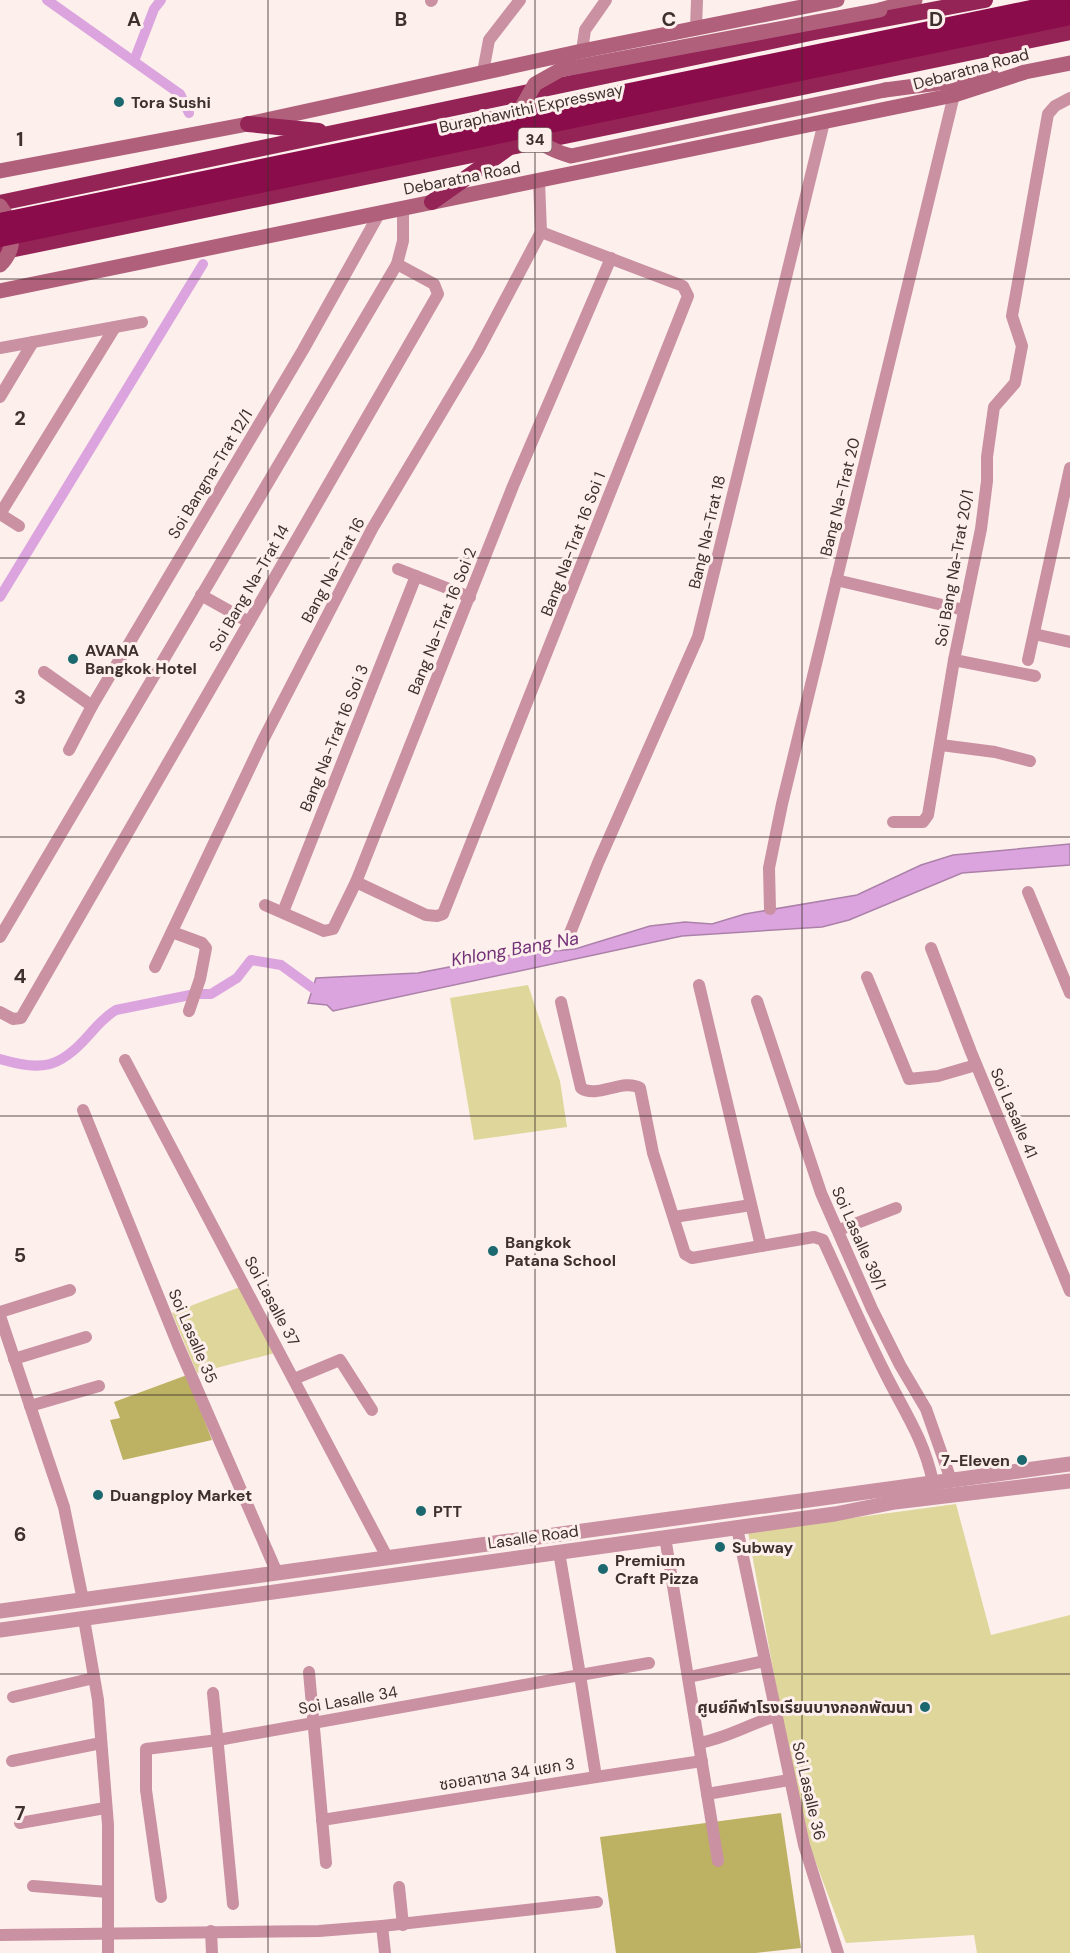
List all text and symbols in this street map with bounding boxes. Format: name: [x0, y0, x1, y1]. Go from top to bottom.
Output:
text: A: [127, 6, 141, 32]
text: B: [395, 6, 407, 32]
text: C: [662, 6, 676, 32]
text: D: [929, 6, 943, 32]
street label: Debaratna Road: [911, 43, 1031, 95]
street label: Buraphawithi Expressway: [437, 78, 625, 138]
place label: Tora Sushi: [131, 92, 211, 113]
marker: Tora Sushi: [112, 95, 126, 109]
text: 1: [16, 126, 24, 152]
road number: 34: [518, 128, 552, 152]
street label: Debaratna Road: [402, 156, 522, 200]
text: 2: [14, 405, 26, 431]
street label: Soi Bangna-Trat 12/1: [163, 405, 257, 543]
street label: Bang Na-Trat 20: [815, 436, 865, 558]
street label: Bang Na-Trat 16 Soi 1: [536, 469, 610, 619]
street label: Bang Na-Trat 18: [684, 473, 730, 591]
street label: Soi Bang Na-Trat 20/1: [930, 488, 978, 648]
street label: Bang Na-Trat 16: [296, 514, 370, 626]
street label: Soi Bang Na-Trat 14: [204, 521, 294, 655]
street label: Bang Na-Trat 16 Soi 2: [403, 544, 481, 698]
place label: AVANA Bangkok Hotel: [85, 640, 197, 679]
marker: AVANA Bangkok Hotel: [66, 652, 80, 666]
street label: Bang Na-Trat 16 Soi 3: [295, 661, 373, 815]
text: 3: [14, 684, 26, 710]
water label: Khlong Bang Na: [449, 926, 581, 972]
text: 4: [14, 963, 27, 989]
street label: Soi Lasalle 41: [986, 1065, 1042, 1161]
street label: Soi Lasalle 39/1: [827, 1183, 891, 1293]
place label: Bangkok Patana School: [505, 1232, 616, 1271]
text: 5: [14, 1242, 26, 1268]
marker: Bangkok Patana School: [486, 1244, 500, 1258]
street label: Soi Lasalle 37: [240, 1252, 304, 1350]
street label: Soi Lasalle 35: [164, 1286, 222, 1386]
place label: 7-Eleven: [941, 1450, 1010, 1471]
marker: 7-Eleven: [1015, 1453, 1029, 1467]
place label: Duangploy Market: [110, 1485, 252, 1506]
marker: Duangploy Market: [91, 1488, 105, 1502]
place label: PTT: [433, 1501, 462, 1522]
marker: PTT: [414, 1504, 428, 1518]
street label: Lasalle Road: [486, 1520, 580, 1554]
text: 6: [14, 1521, 26, 1547]
place label: Subway: [732, 1537, 794, 1558]
marker: Subway: [713, 1540, 727, 1554]
place label: Premium Craft Pizza: [615, 1550, 699, 1589]
marker: Premium Craft Pizza: [596, 1562, 610, 1576]
street label: Soi Lasalle 34: [297, 1681, 400, 1719]
place label: ศูนย์กีฬาโรงเรียนบางกอกพัฒนา: [697, 1697, 913, 1718]
marker: ศูนย์กีฬาโรงเรียนบางกอกพัฒนา: [918, 1700, 932, 1714]
street label: Soi Lasalle 36: [787, 1740, 831, 1842]
street label: ซอยลาซาล 34 แยก 3: [438, 1753, 576, 1795]
text: 7: [15, 1800, 26, 1826]

